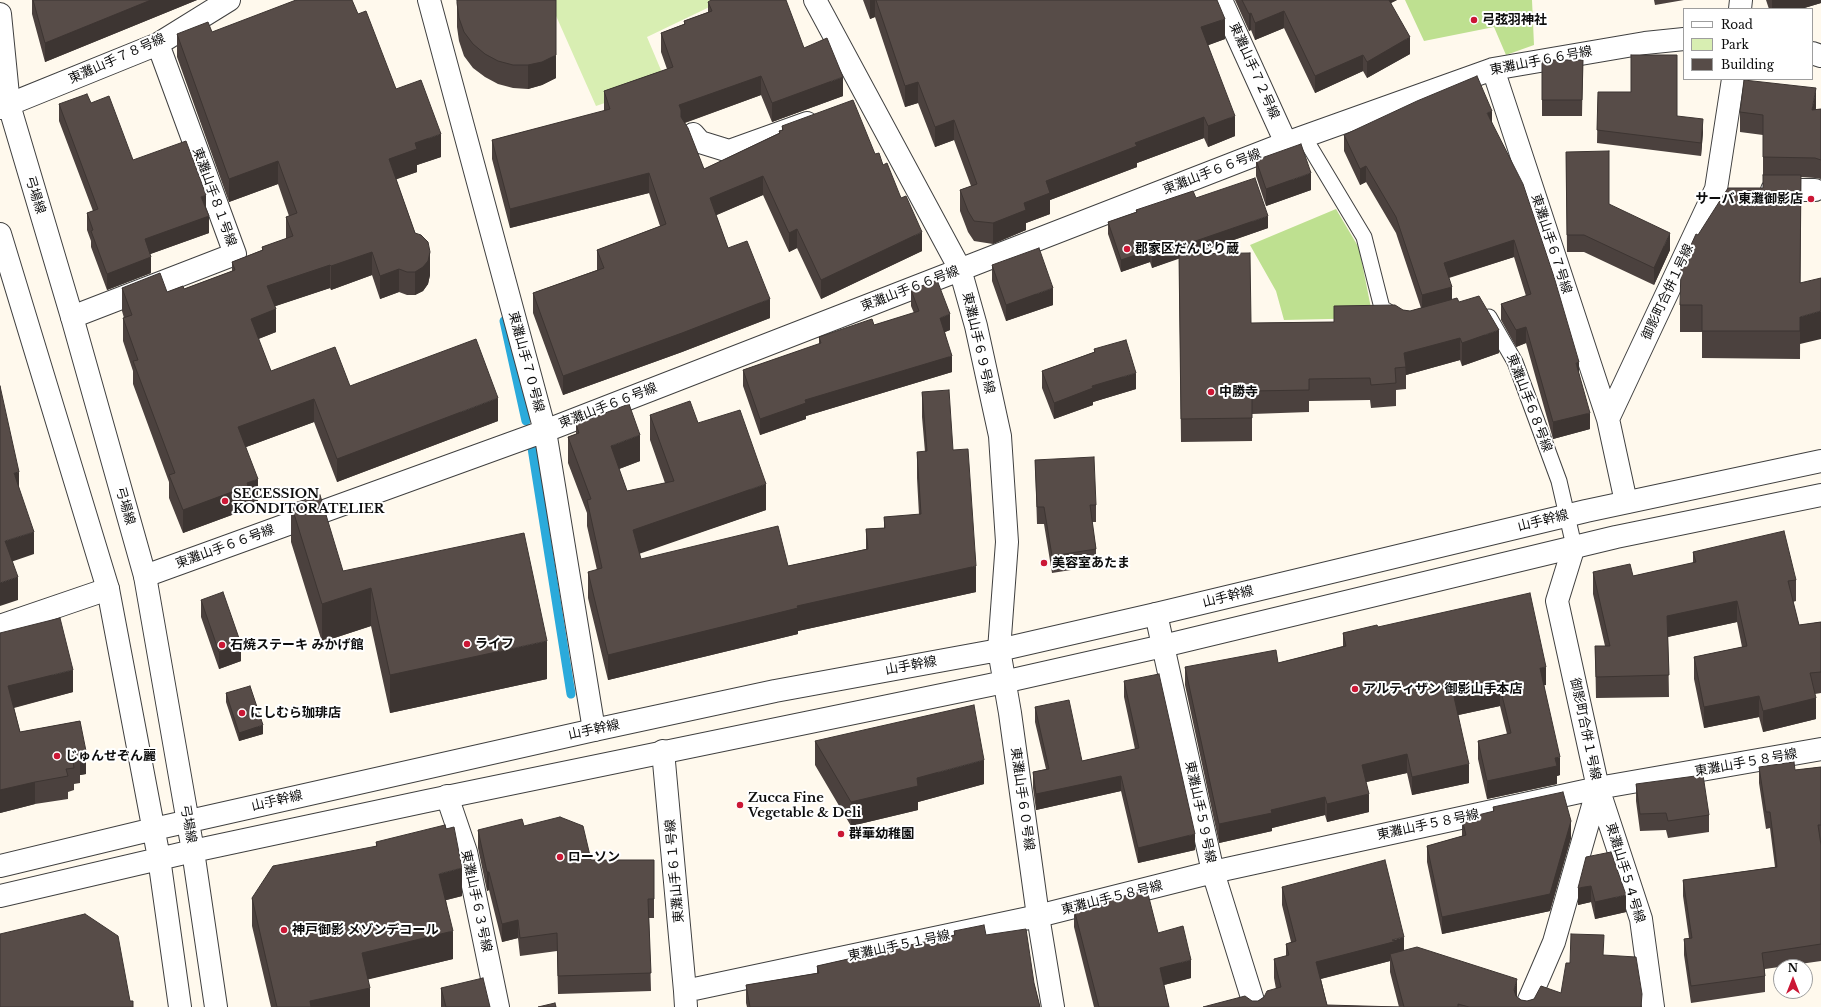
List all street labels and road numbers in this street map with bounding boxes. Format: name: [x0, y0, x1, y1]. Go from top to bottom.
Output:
street label: 東灘山手７２号線: [1226, 20, 1282, 122]
street label: 東灘山手７８号線: [66, 31, 168, 87]
street label: 東灘山手６６号線: [1488, 43, 1594, 79]
street label: 東灘山手８１号線: [189, 145, 239, 249]
street label: 東灘山手６６号線: [1161, 146, 1263, 198]
street label: 弓場線: [22, 174, 48, 216]
street label: 東灘山手６７号線: [1528, 192, 1574, 296]
street label: 御影町合併１号線: [1639, 242, 1697, 342]
street label: 東灘山手６６号線: [859, 263, 961, 315]
street label: 東灘山手６９号線: [959, 291, 997, 395]
street label: 東灘山手７０号線: [505, 310, 547, 414]
street label: 東灘山手６８号線: [1503, 352, 1555, 454]
street label: 東灘山手６６号線: [557, 380, 659, 432]
street label: 弓場線: [112, 485, 138, 527]
street label: 山手幹線: [1516, 507, 1570, 535]
street label: 東灘山手６６号線: [173, 522, 277, 572]
street label: 山手幹線: [1201, 583, 1255, 611]
street label: 山手幹線: [884, 654, 938, 678]
street label: 御影町合併１号線: [1567, 677, 1603, 781]
street label: 山手幹線: [567, 717, 621, 743]
street label: 東灘山手６０号線: [1007, 746, 1037, 852]
street label: 東灘山手５８号線: [1693, 746, 1799, 780]
street label: 東灘山手５９号線: [1182, 760, 1218, 864]
street label: 山手幹線: [250, 788, 304, 814]
street label: 弓場線: [177, 803, 199, 845]
street label: 東灘山手５８号線: [1376, 807, 1480, 843]
street label: 東灘山手６１号線: [663, 819, 687, 923]
street label: 東灘山手５４号線: [1602, 821, 1648, 925]
street label: 東灘山手６３号線: [458, 849, 494, 953]
street label: 東灘山手５８号線: [1060, 878, 1164, 918]
street label: 東灘山手５１号線: [847, 928, 951, 964]

